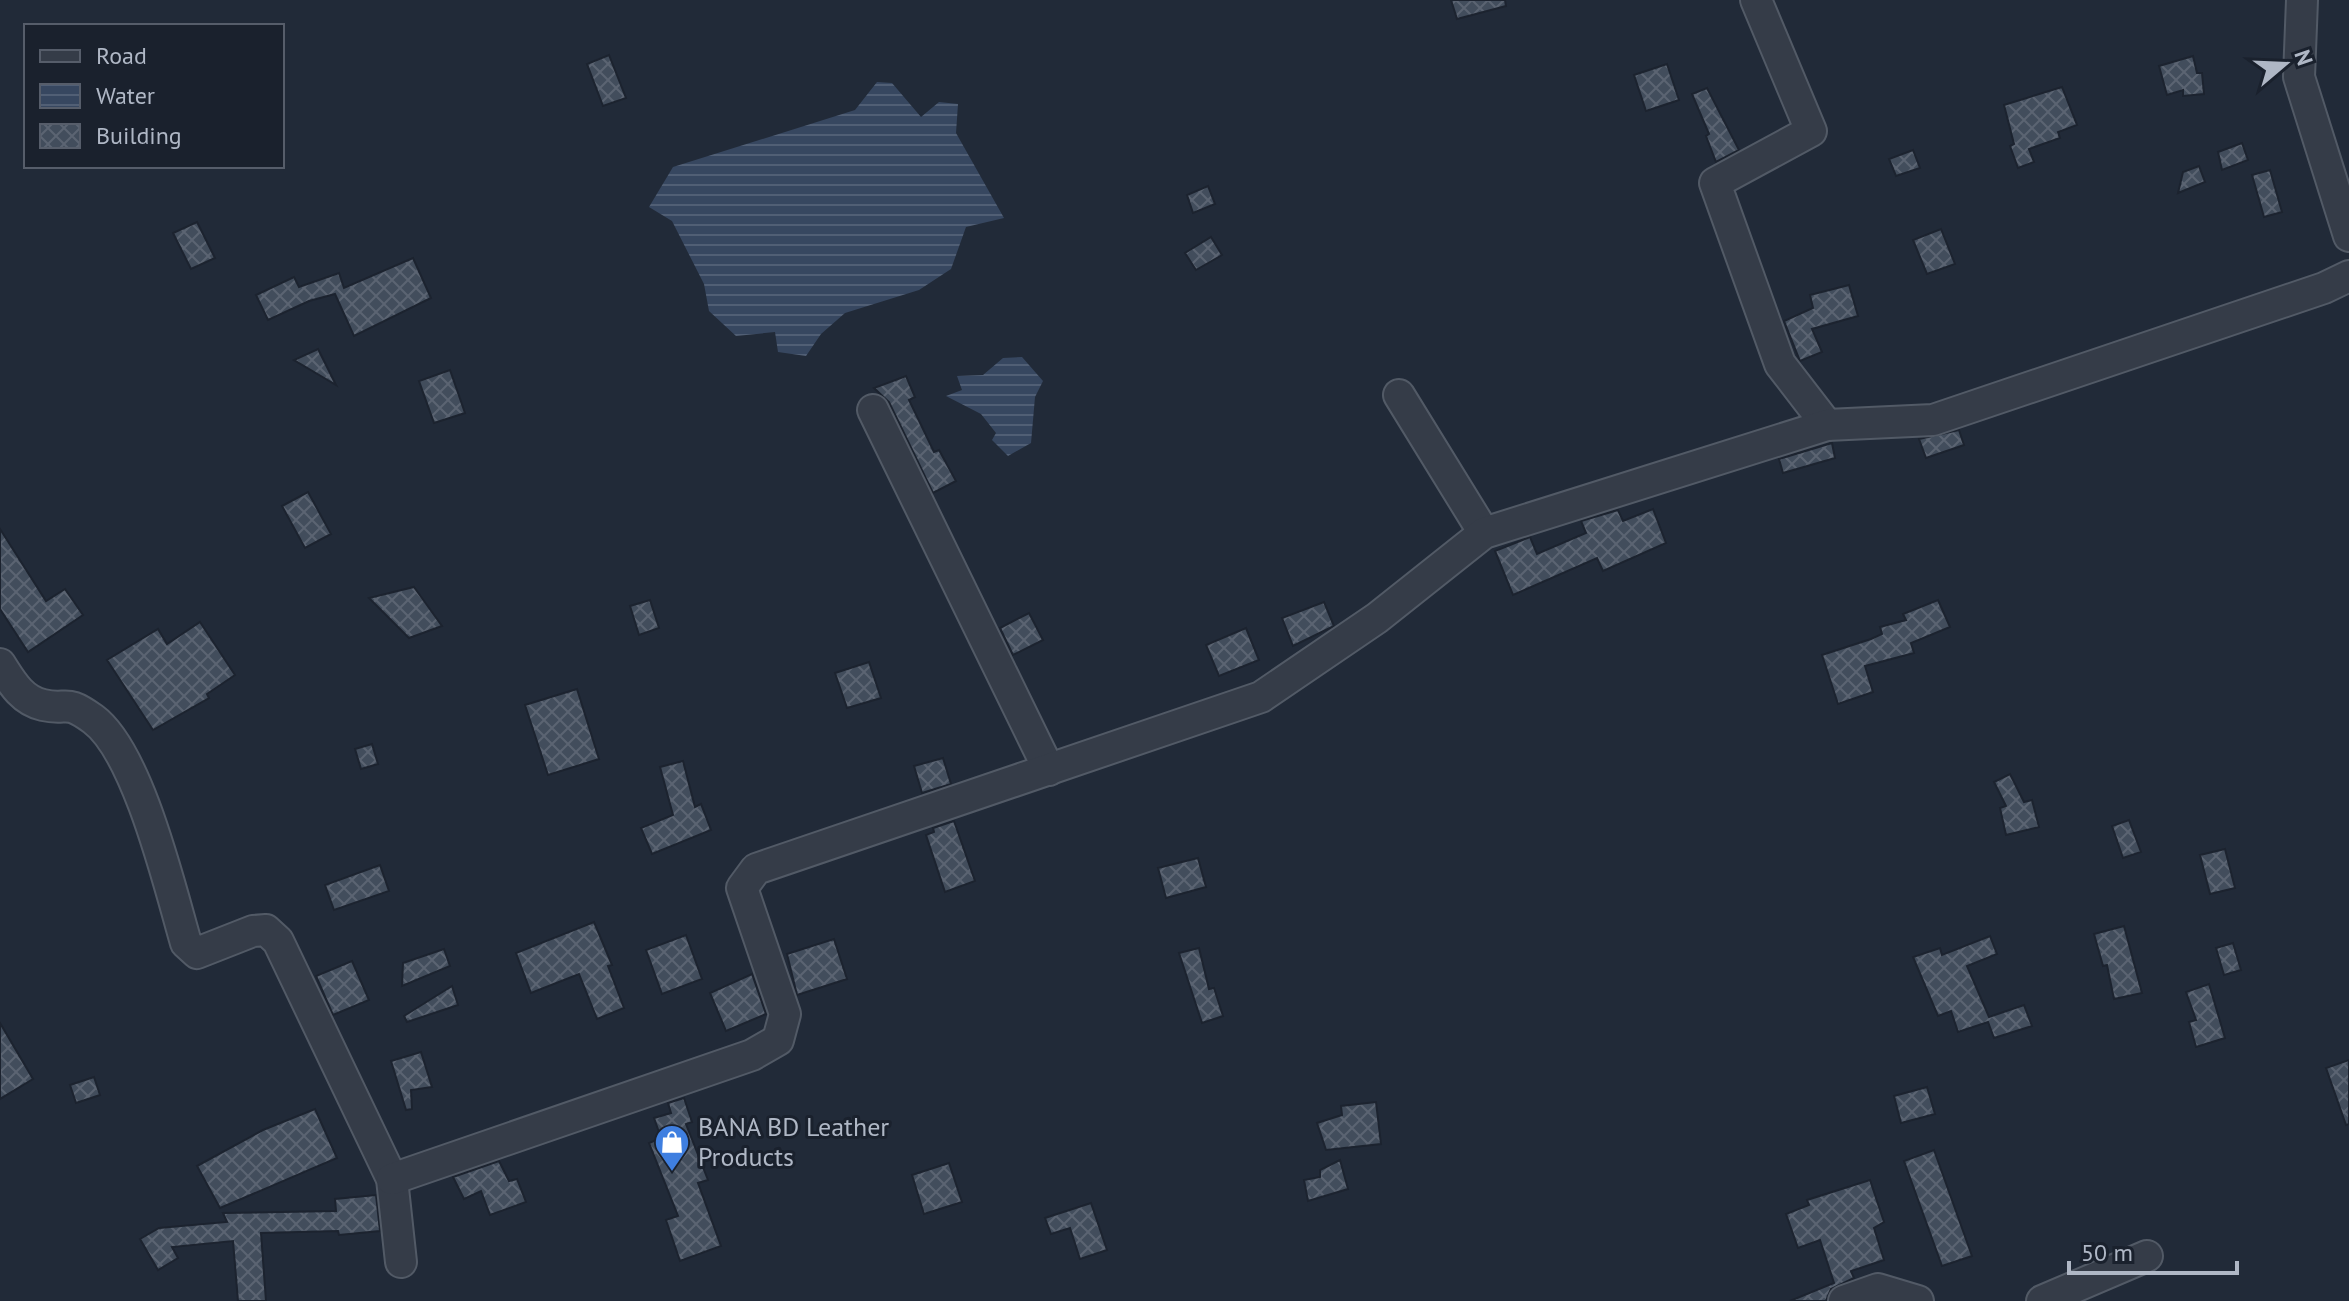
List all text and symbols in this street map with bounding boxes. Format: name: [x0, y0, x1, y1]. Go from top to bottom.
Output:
legend: [24, 24, 284, 168]
north arrow: [2245, 24, 2325, 104]
text: Road: [96, 40, 147, 71]
text: N: [2288, 46, 2320, 69]
text: Water: [96, 80, 155, 111]
text: Building: [96, 120, 182, 151]
place label: BANA BD Leather Products: [698, 1110, 889, 1173]
shop icon: BANA BD Leather Products: [653, 1123, 691, 1173]
scale bar: [2069, 1225, 2237, 1275]
text: 50 m: [2081, 1237, 2133, 1268]

